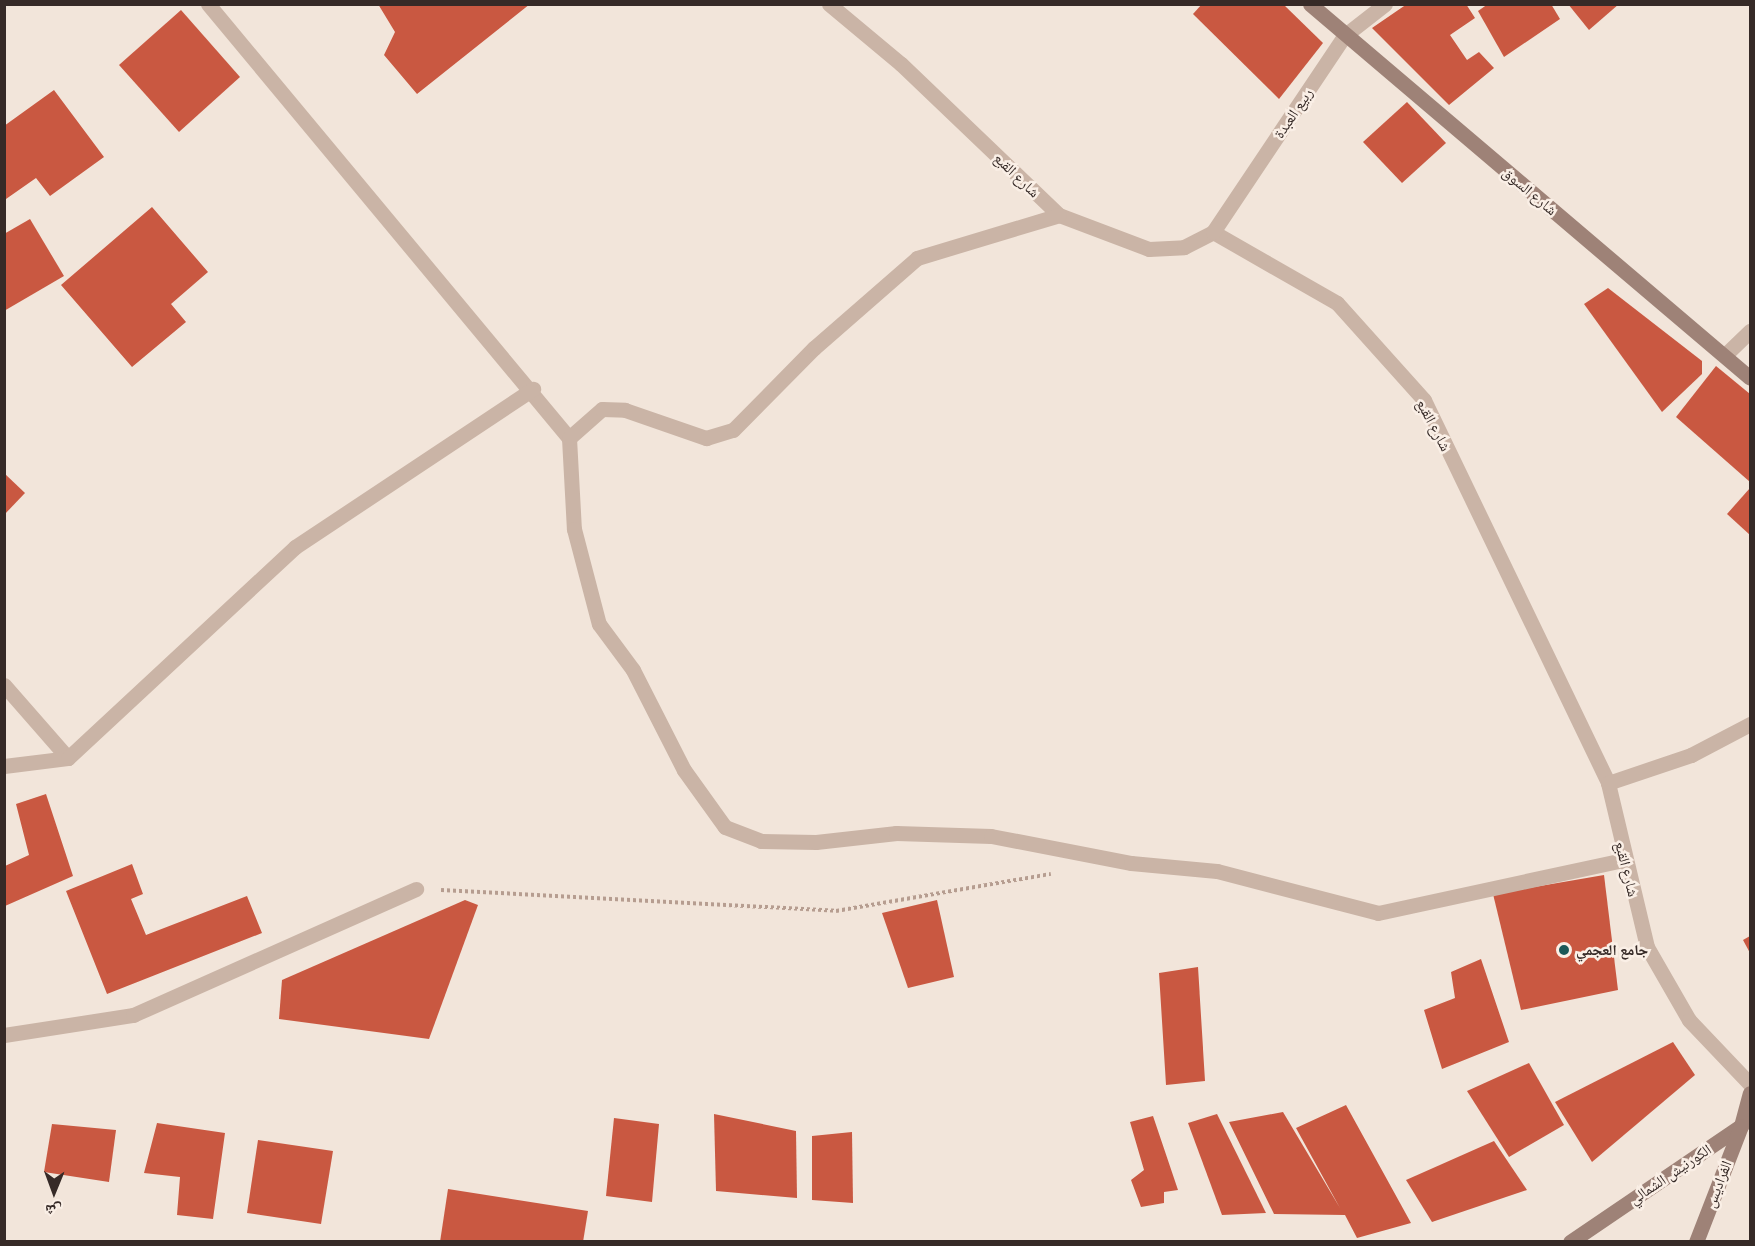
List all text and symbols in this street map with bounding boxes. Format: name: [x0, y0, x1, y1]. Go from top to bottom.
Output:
street label: ربيع العبدة: [1270, 84, 1316, 142]
street label: شارع القبع: [991, 149, 1043, 201]
street label: شارع السوق: [1499, 163, 1561, 219]
street label: شارع القبع: [1413, 396, 1455, 454]
street label: شارع القبع: [1611, 840, 1643, 898]
place label: جامع العجمي: [1576, 941, 1648, 959]
marker: جامع العجمي: [1557, 943, 1571, 957]
street label: الكورنيش الشمالي: [1626, 1140, 1714, 1208]
street label: الفراديس: [1701, 1158, 1735, 1210]
north arrow: [24, 1162, 84, 1222]
text: ش: [45, 1201, 62, 1220]

